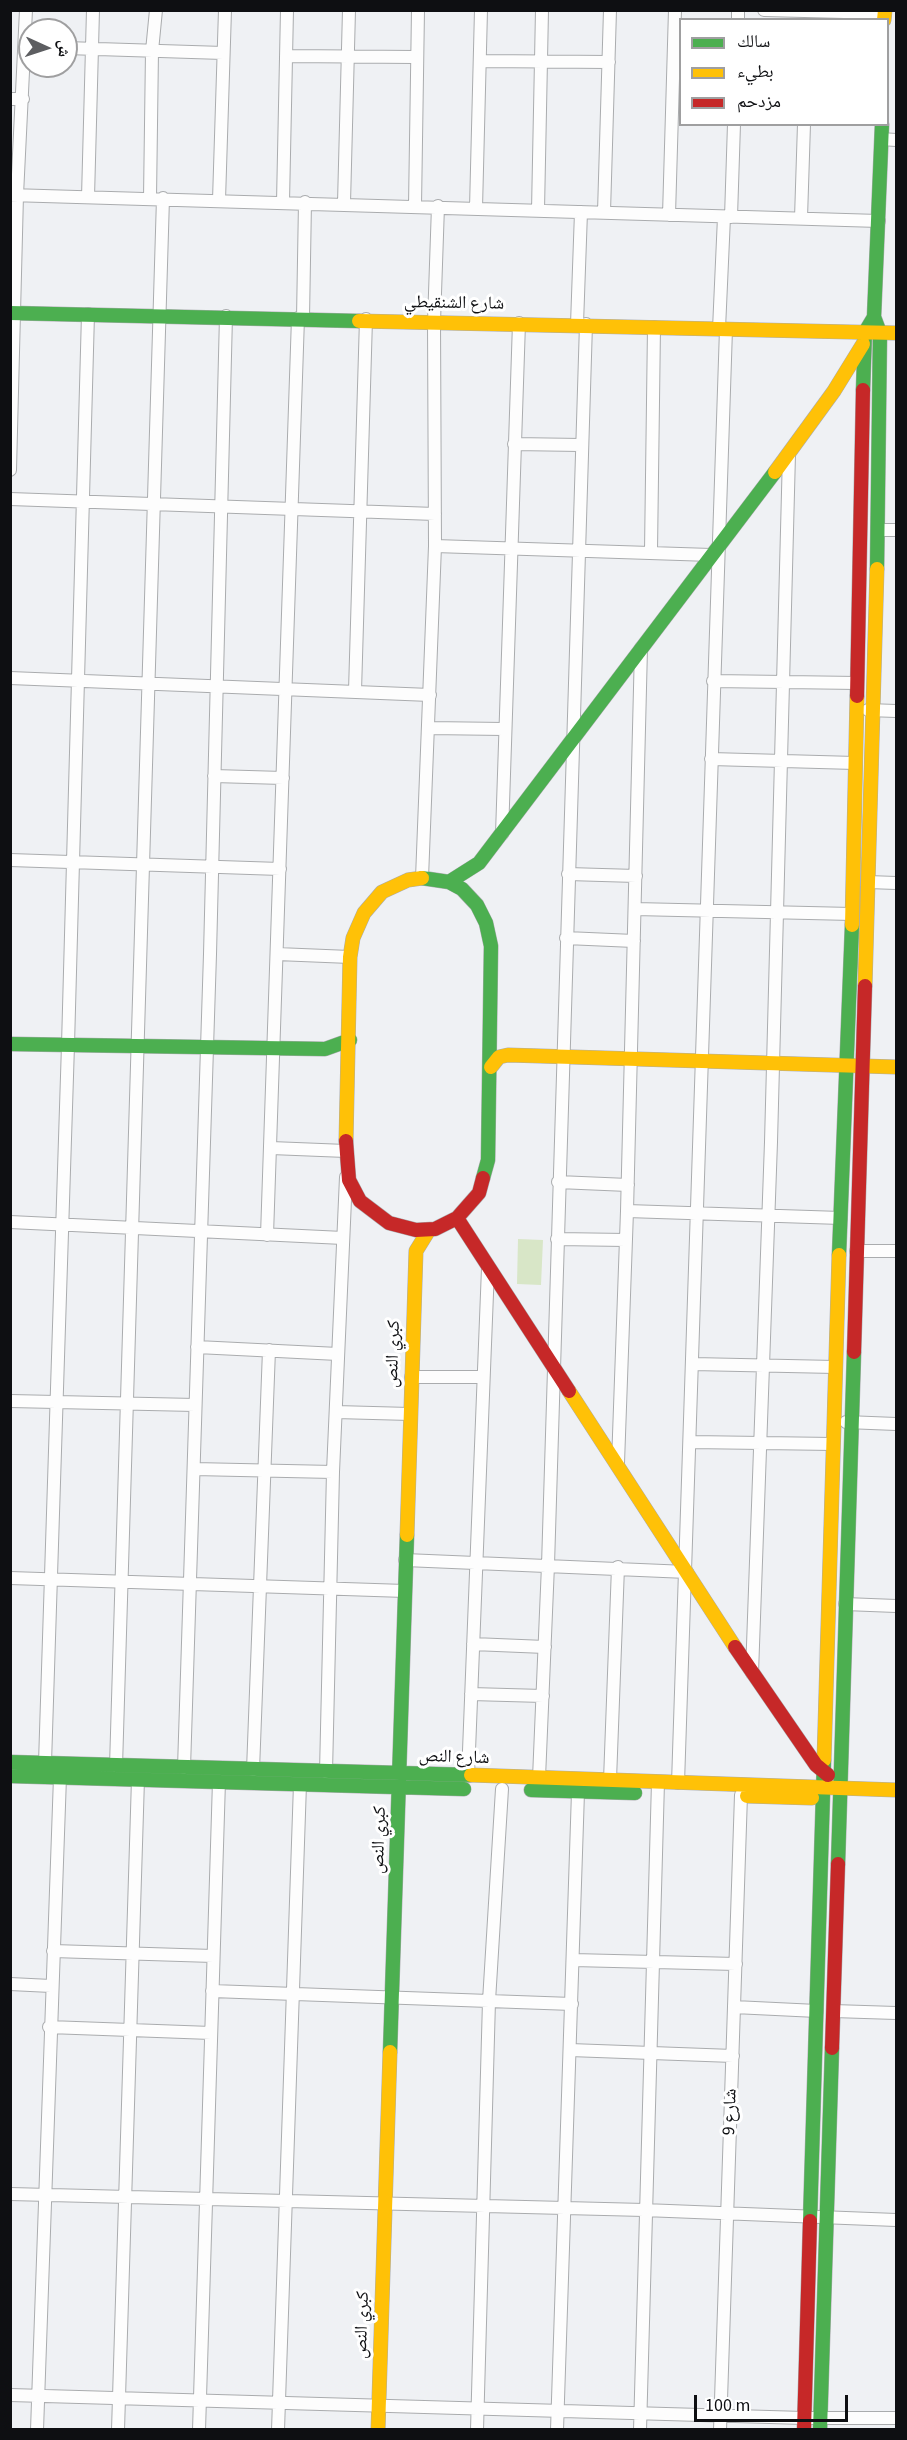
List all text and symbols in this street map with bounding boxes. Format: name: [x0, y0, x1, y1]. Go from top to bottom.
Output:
north arrow: [18, 18, 78, 78]
legend: [679, 18, 889, 126]
text: سالك: [737, 29, 770, 54]
text: ش: [53, 40, 75, 58]
text: بطيء: [737, 59, 774, 84]
text: مزدحم: [737, 89, 781, 114]
street label: شارع الشنقيطي: [404, 292, 504, 316]
street label: كبري النص: [382, 1320, 406, 1388]
street label: شارع النص: [418, 1746, 490, 1770]
street label: كبري النص: [368, 1806, 392, 1874]
street label: شارع 9: [719, 2088, 743, 2136]
street label: كبري النص: [351, 2291, 375, 2359]
scale bar: [697, 2383, 852, 2421]
text: 100 m: [705, 2393, 750, 2418]

